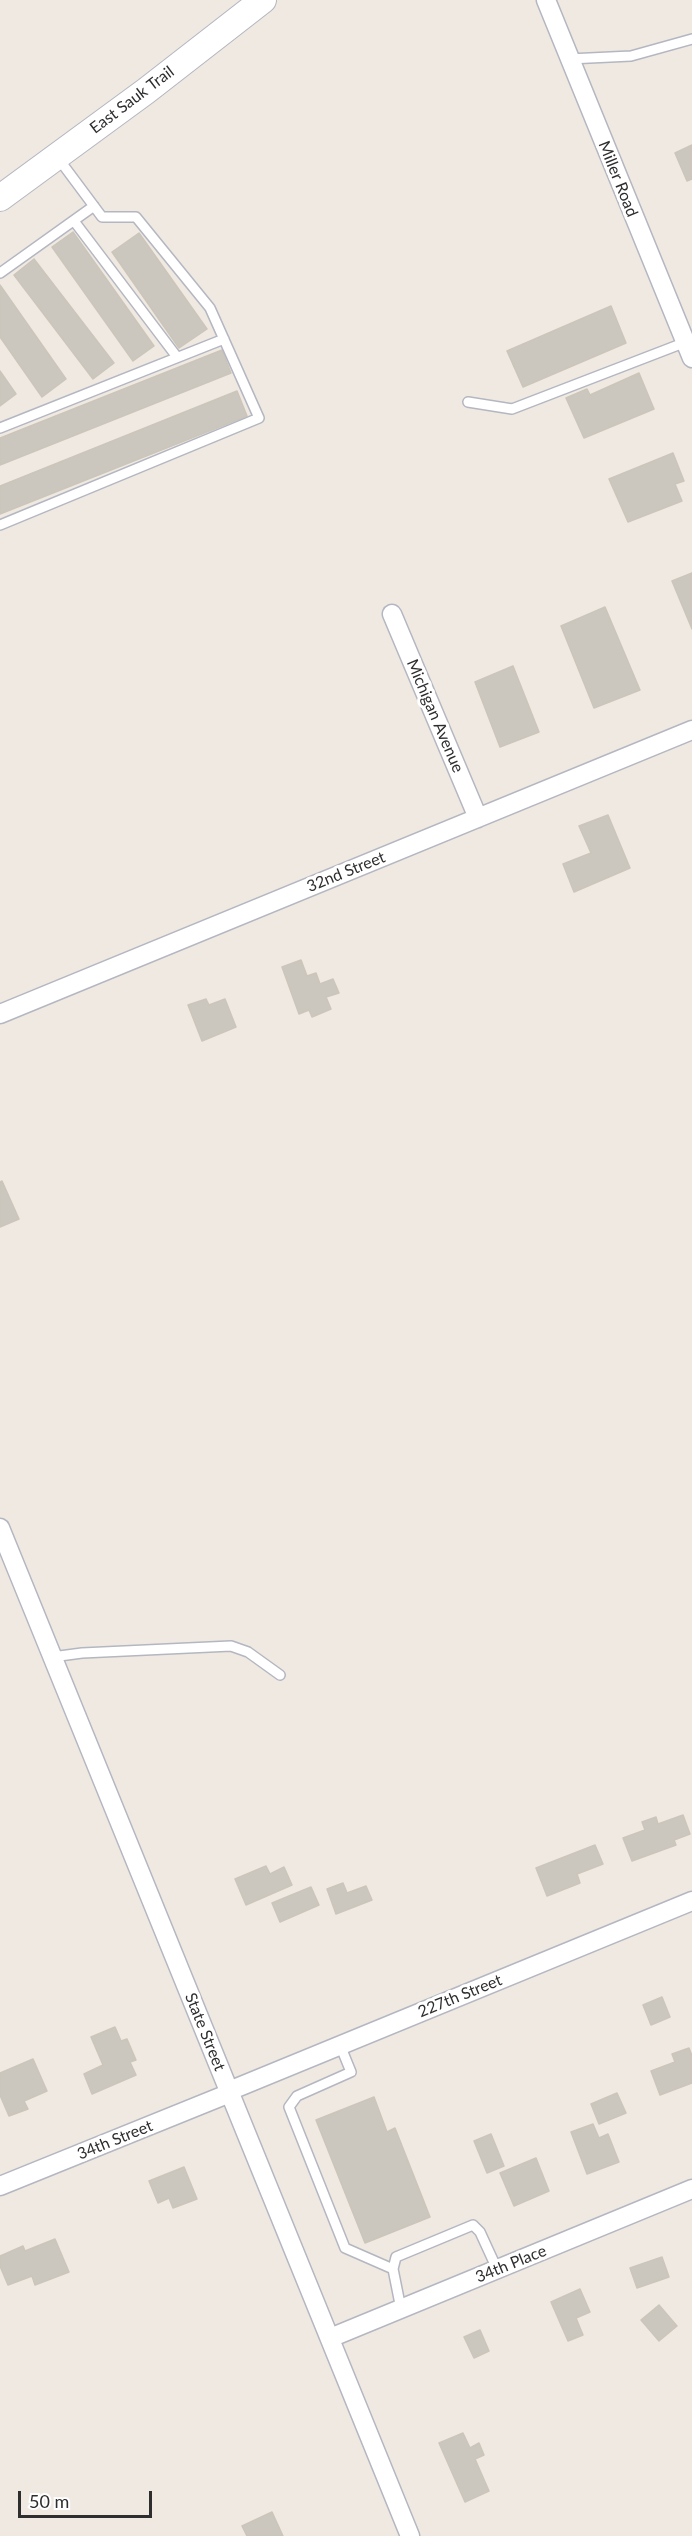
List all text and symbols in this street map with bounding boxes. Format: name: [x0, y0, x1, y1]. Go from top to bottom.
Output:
street label: East Sauk Trail: [86, 62, 178, 138]
street label: Miller Road: [594, 138, 642, 220]
street label: Michigan Avenue: [402, 656, 468, 776]
street label: 32nd Street: [304, 848, 388, 896]
street label: 227th Street: [415, 1970, 505, 2022]
street label: State Street: [181, 1990, 229, 2074]
street label: 34th Street: [75, 2116, 155, 2164]
street label: 34th Place: [473, 2241, 549, 2287]
scale bar: [21, 2479, 154, 2517]
text: 50 m: [29, 2490, 69, 2512]

